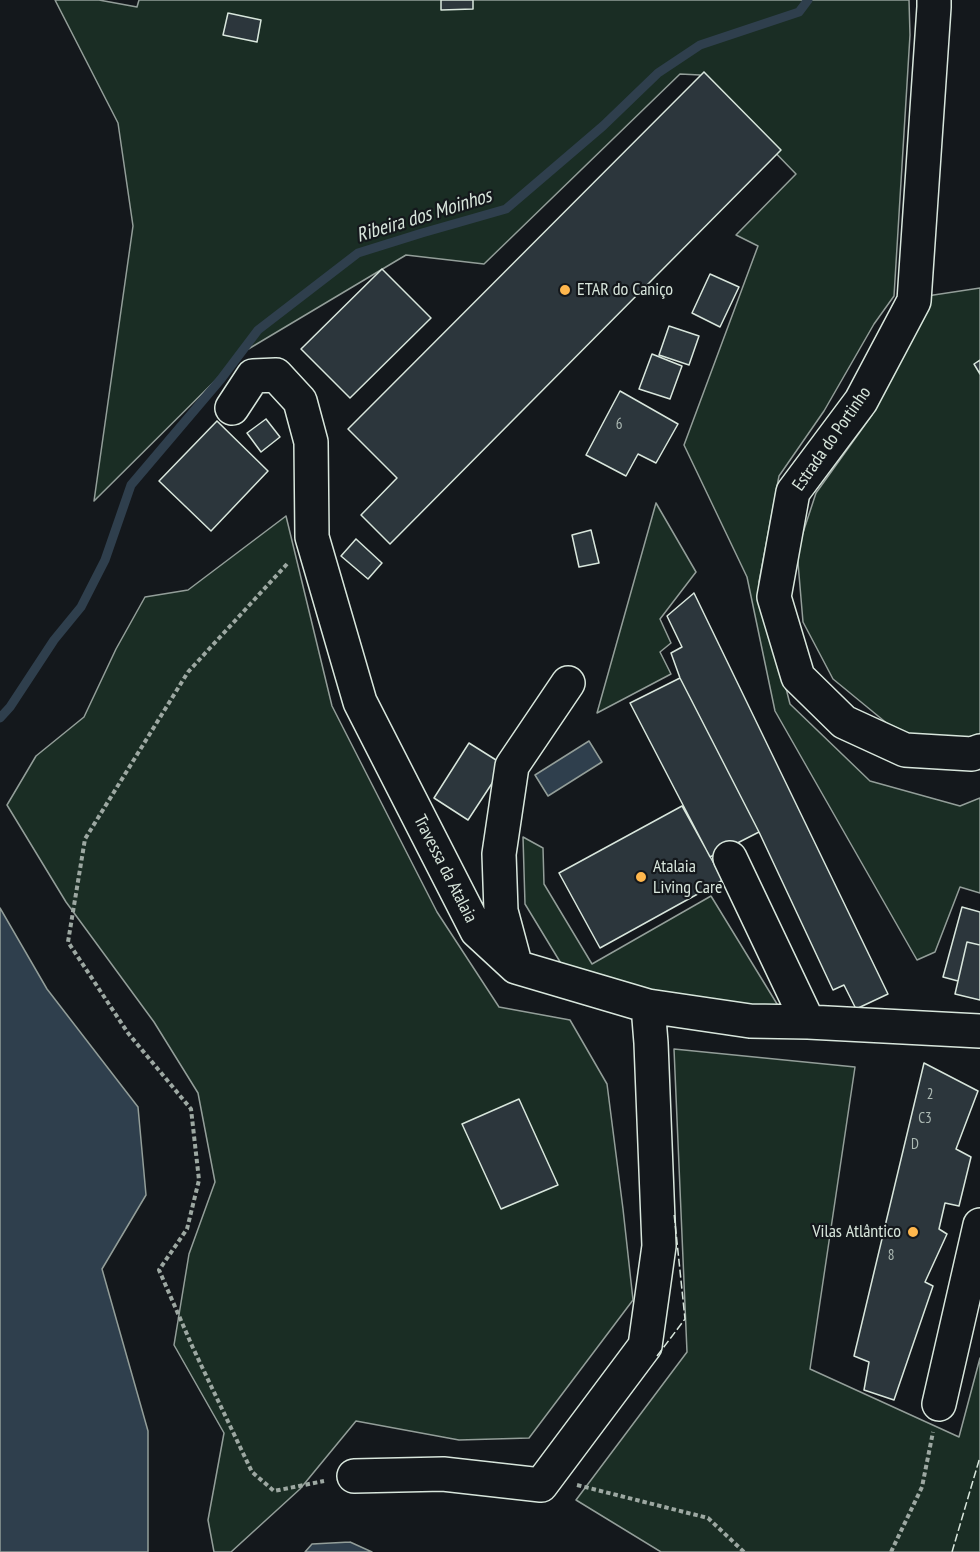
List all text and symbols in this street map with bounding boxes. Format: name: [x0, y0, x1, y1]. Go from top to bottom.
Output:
water label: Ribeira dos Moinhos: [354, 184, 494, 248]
place label: ETAR do Caniço: [577, 279, 673, 301]
marker: ETAR do Caniço: [558, 283, 572, 297]
street label: Estrada do Portinho: [788, 383, 876, 495]
house number: 6: [616, 416, 622, 434]
street label: Travessa da Atalaia: [409, 812, 481, 926]
place label: Atalaia Living Care: [653, 856, 722, 898]
marker: Atalaia Living Care: [634, 870, 648, 884]
house number: 2: [927, 1086, 933, 1104]
house number: C3: [918, 1110, 932, 1128]
house number: D: [911, 1136, 919, 1154]
place label: Vilas Atlântico: [812, 1221, 901, 1243]
marker: Vilas Atlântico: [906, 1225, 920, 1239]
house number: 8: [888, 1247, 894, 1265]

